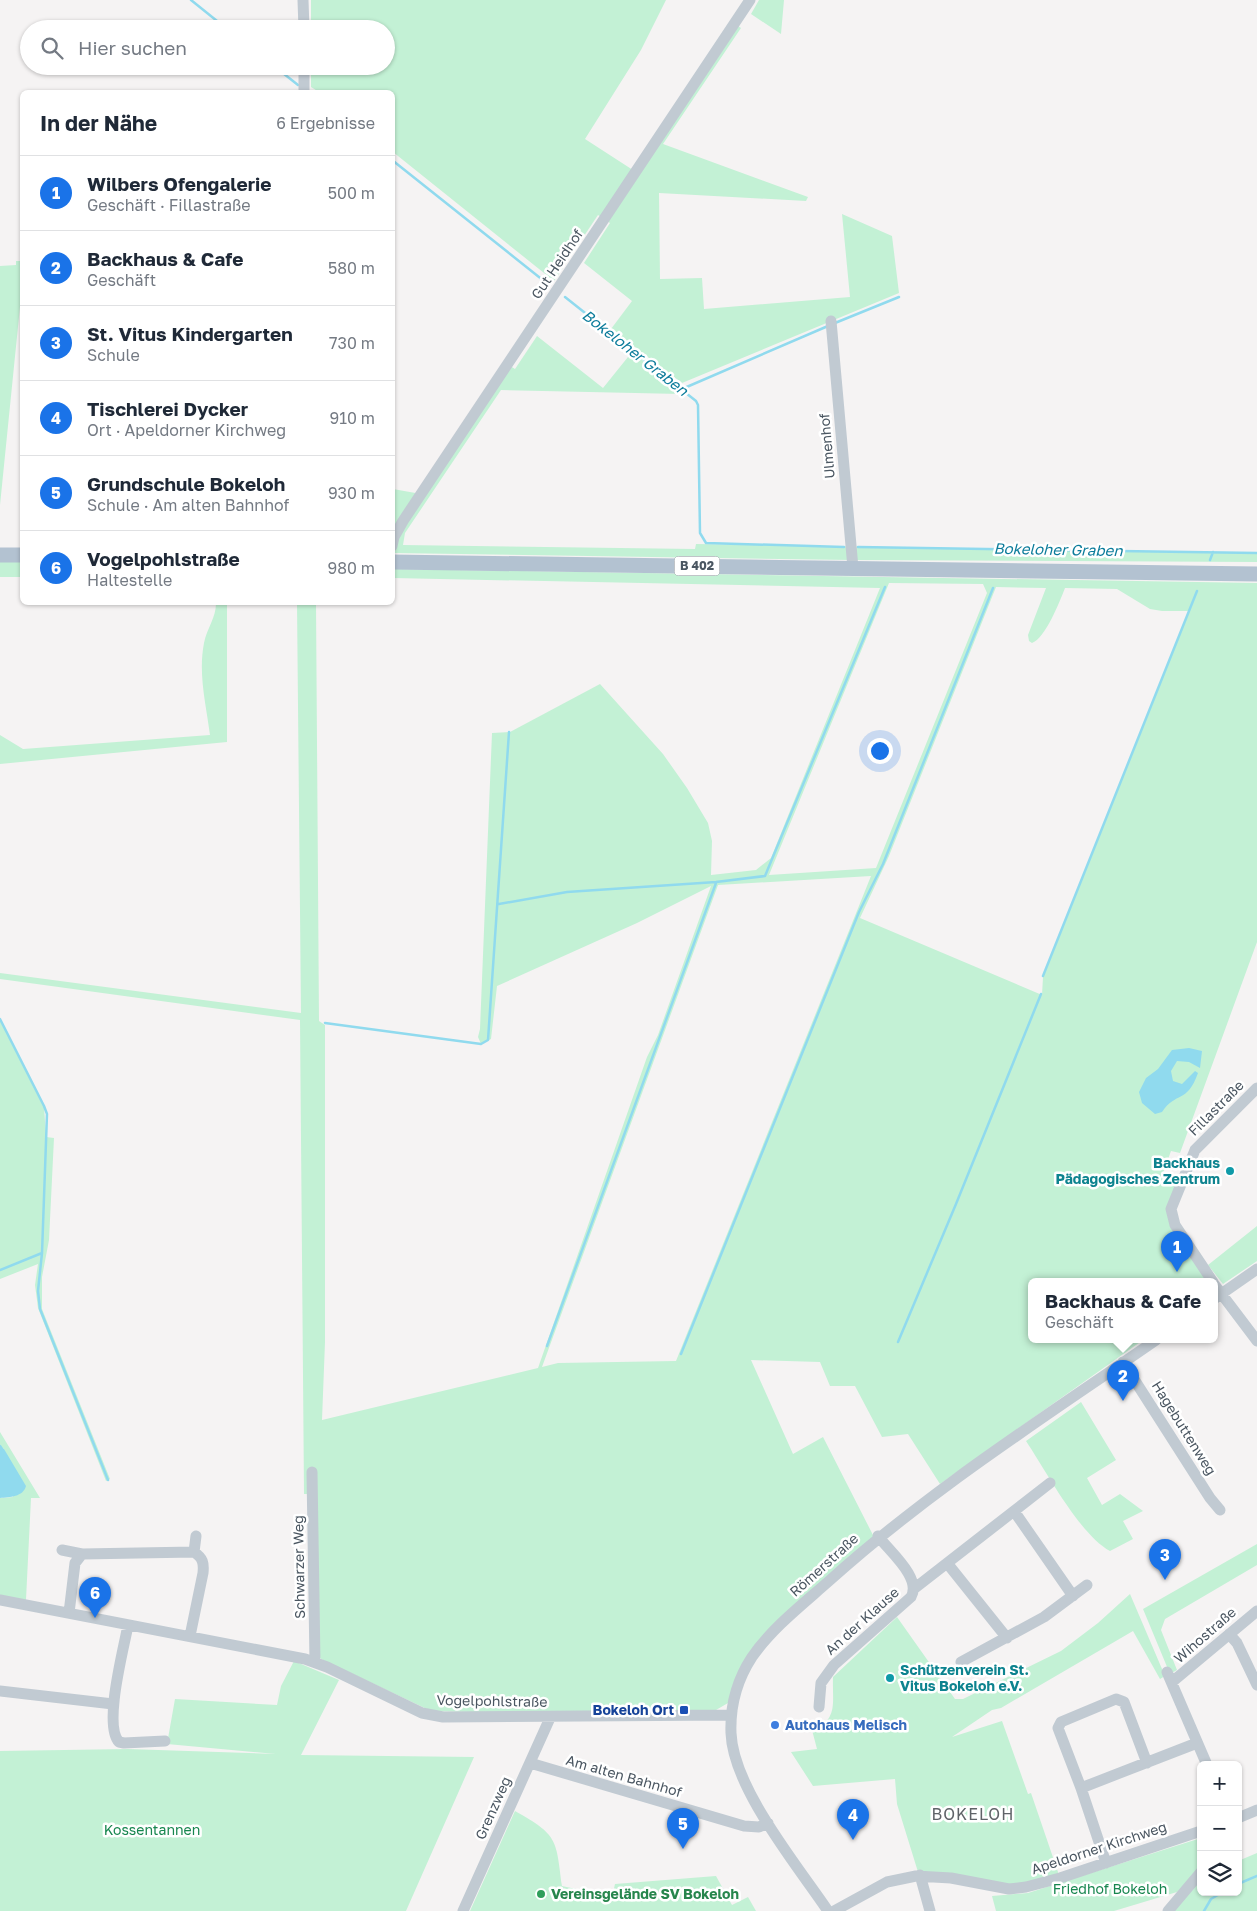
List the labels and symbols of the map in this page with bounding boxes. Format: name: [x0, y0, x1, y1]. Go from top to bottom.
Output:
street label: Gut Heidhof: [527, 226, 586, 302]
water label: Bokeloher Graben: [579, 305, 693, 399]
street label: Ulmenhof: [815, 413, 838, 480]
water label: Bokeloher Graben: [993, 539, 1123, 559]
road number: B 402: [674, 556, 720, 576]
your location: [867, 738, 893, 764]
street label: Fillastraße: [1184, 1076, 1247, 1139]
place label: Backhaus Pädagogisches Zentrum: [1056, 1154, 1220, 1187]
marker: Backhaus Pädagogisches Zentrum: [1224, 1165, 1236, 1177]
pin: 1: [1161, 1231, 1193, 1272]
pin: 2: [1107, 1360, 1139, 1401]
street label: Hagebuttenweg: [1149, 1377, 1220, 1478]
street label: Schwarzer Weg: [289, 1515, 308, 1619]
street label: Römerstraße: [786, 1529, 861, 1600]
pin: 3: [1149, 1539, 1181, 1580]
pin: 6: [79, 1577, 111, 1618]
street label: An der Klause: [821, 1583, 902, 1658]
street label: Wihostraße: [1170, 1603, 1239, 1666]
place label: Schützenverein St. Vitus Bokeloh e.V.: [900, 1661, 1029, 1694]
marker: Schützenverein St. Vitus Bokeloh e.V.: [884, 1672, 896, 1684]
street label: Vogelpohlstraße: [436, 1691, 548, 1710]
place label: Bokeloh Ort: [593, 1701, 674, 1718]
marker: Bokeloh Ort: [678, 1704, 690, 1716]
place label: Autohaus Melisch: [785, 1716, 907, 1733]
marker: Autohaus Melisch: [769, 1719, 781, 1731]
street label: Am alten Bahnhof: [564, 1751, 684, 1800]
street label: Grenzweg: [471, 1774, 514, 1842]
pin: 4: [837, 1799, 869, 1840]
district label: BOKELOH: [932, 1804, 1014, 1824]
pin: 5: [667, 1808, 699, 1849]
street label: Apeldorner Kirchweg: [1029, 1818, 1169, 1877]
park label: Kossentannen: [104, 1821, 200, 1838]
park label: Friedhof Bokeloh: [1053, 1880, 1167, 1897]
place label: Vereinsgelände SV Bokeloh: [551, 1885, 739, 1902]
marker: Vereinsgelände SV Bokeloh: [535, 1888, 547, 1900]

